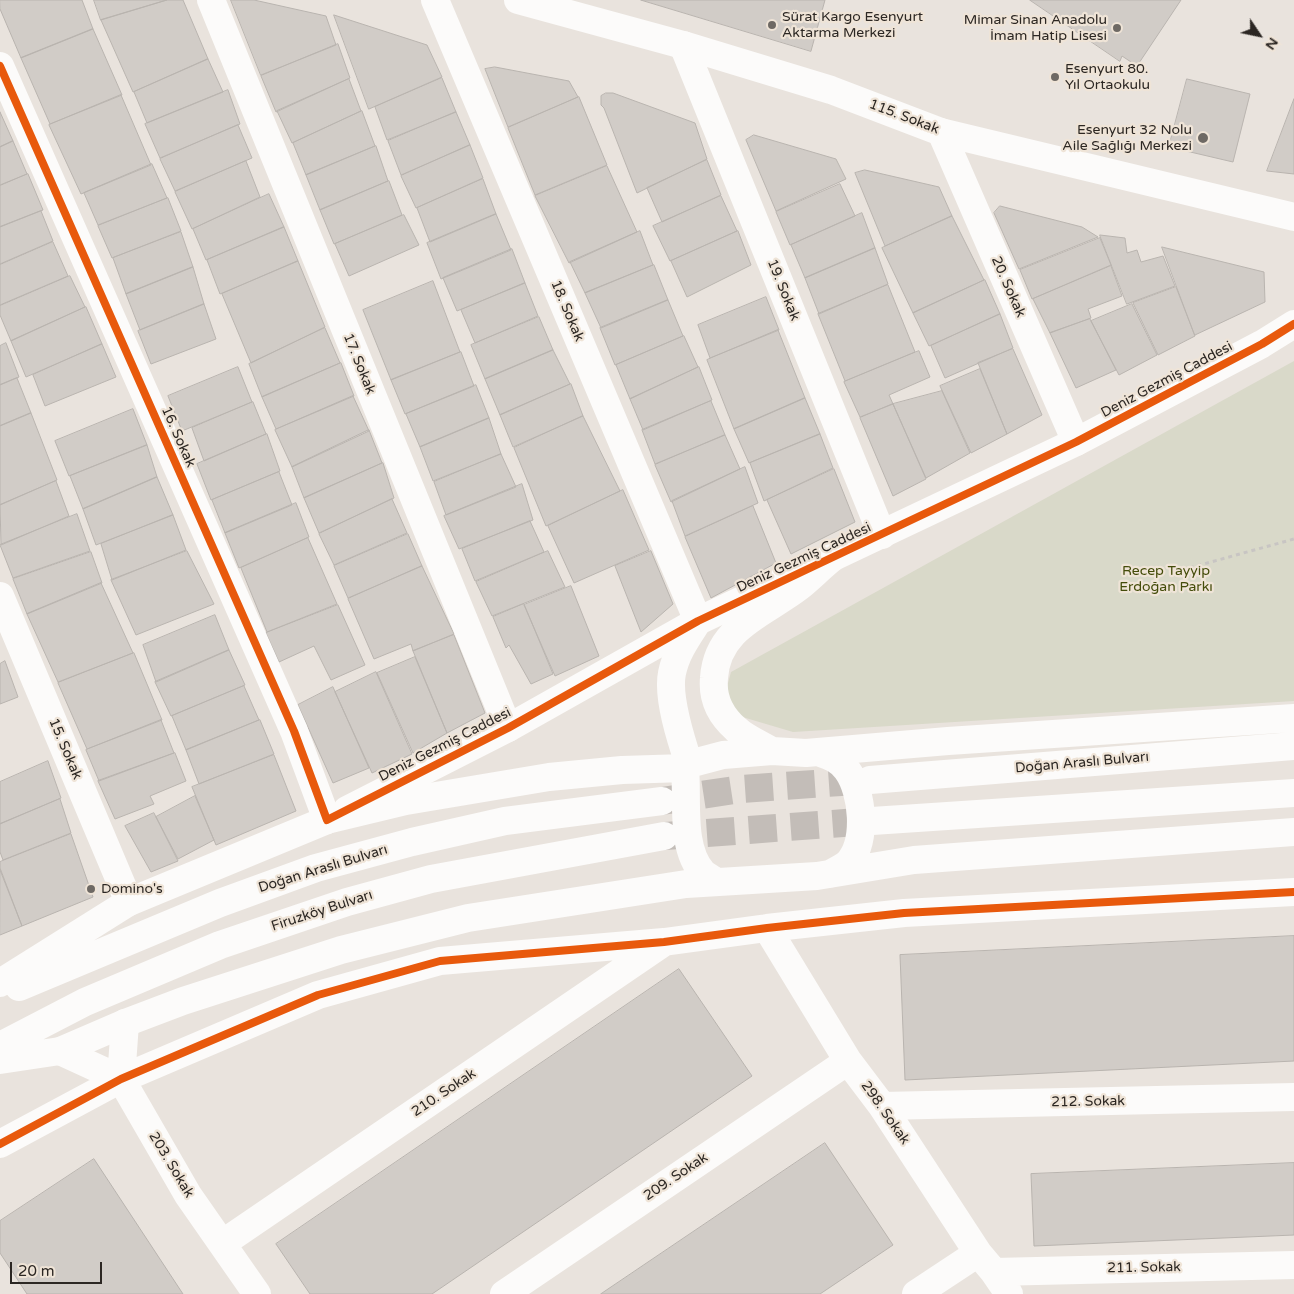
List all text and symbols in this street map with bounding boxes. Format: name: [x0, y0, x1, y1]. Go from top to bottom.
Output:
place label: Sürat Kargo Esenyurt Aktarma Merkezi: [782, 9, 923, 41]
north arrow: [1234, 10, 1284, 60]
place label: Mimar Sinan Anadolu İmam Hatip Lisesi: [964, 12, 1107, 44]
marker: Sürat Kargo Esenyurt Aktarma Merkezi: [766, 19, 778, 31]
marker: Mimar Sinan Anadolu İmam Hatip Lisesi: [1111, 22, 1123, 34]
text: N: [1262, 34, 1282, 53]
place label: Esenyurt 80. Yıl Ortaokulu: [1065, 61, 1150, 94]
marker: Esenyurt 80. Yıl Ortaokulu: [1049, 71, 1061, 83]
street label: 115. Sokak: [867, 96, 941, 138]
place label: Esenyurt 32 Nolu Aile Sağlığı Merkezi: [1062, 122, 1192, 154]
marker: Esenyurt 32 Nolu Aile Sağlığı Merkezi: [1196, 131, 1210, 145]
street label: 20. Sokak: [987, 254, 1029, 320]
street label: 19. Sokak: [763, 257, 803, 323]
street label: 18. Sokak: [547, 278, 587, 344]
street label: 17. Sokak: [339, 331, 379, 397]
street label: Deniz Gezmiş Caddesi: [1098, 338, 1236, 422]
street label: 16. Sokak: [157, 404, 199, 470]
street label: Deniz Gezmiş Caddesi: [734, 519, 874, 597]
park label: Recep Tayyip Erdoğan Parkı: [1119, 563, 1213, 596]
street label: Deniz Gezmiş Caddesi: [376, 704, 514, 786]
street label: 15. Sokak: [45, 716, 85, 782]
street label: Doğan Araslı Bulvarı: [1014, 749, 1150, 777]
street label: Doğan Araslı Bulvarı: [256, 841, 390, 897]
place label: Domino's: [101, 881, 163, 897]
marker: Domino's: [85, 883, 97, 895]
street label: Firuzköy Bulvarı: [269, 887, 375, 935]
street label: 210. Sokak: [409, 1065, 479, 1121]
street label: 298. Sokak: [857, 1078, 913, 1148]
street label: 212. Sokak: [1051, 1093, 1125, 1111]
street label: 203. Sokak: [145, 1129, 197, 1201]
street label: 209. Sokak: [641, 1149, 711, 1205]
scale bar: [12, 1252, 105, 1284]
street label: 211. Sokak: [1107, 1259, 1181, 1277]
text: 20 m: [18, 1262, 55, 1280]

